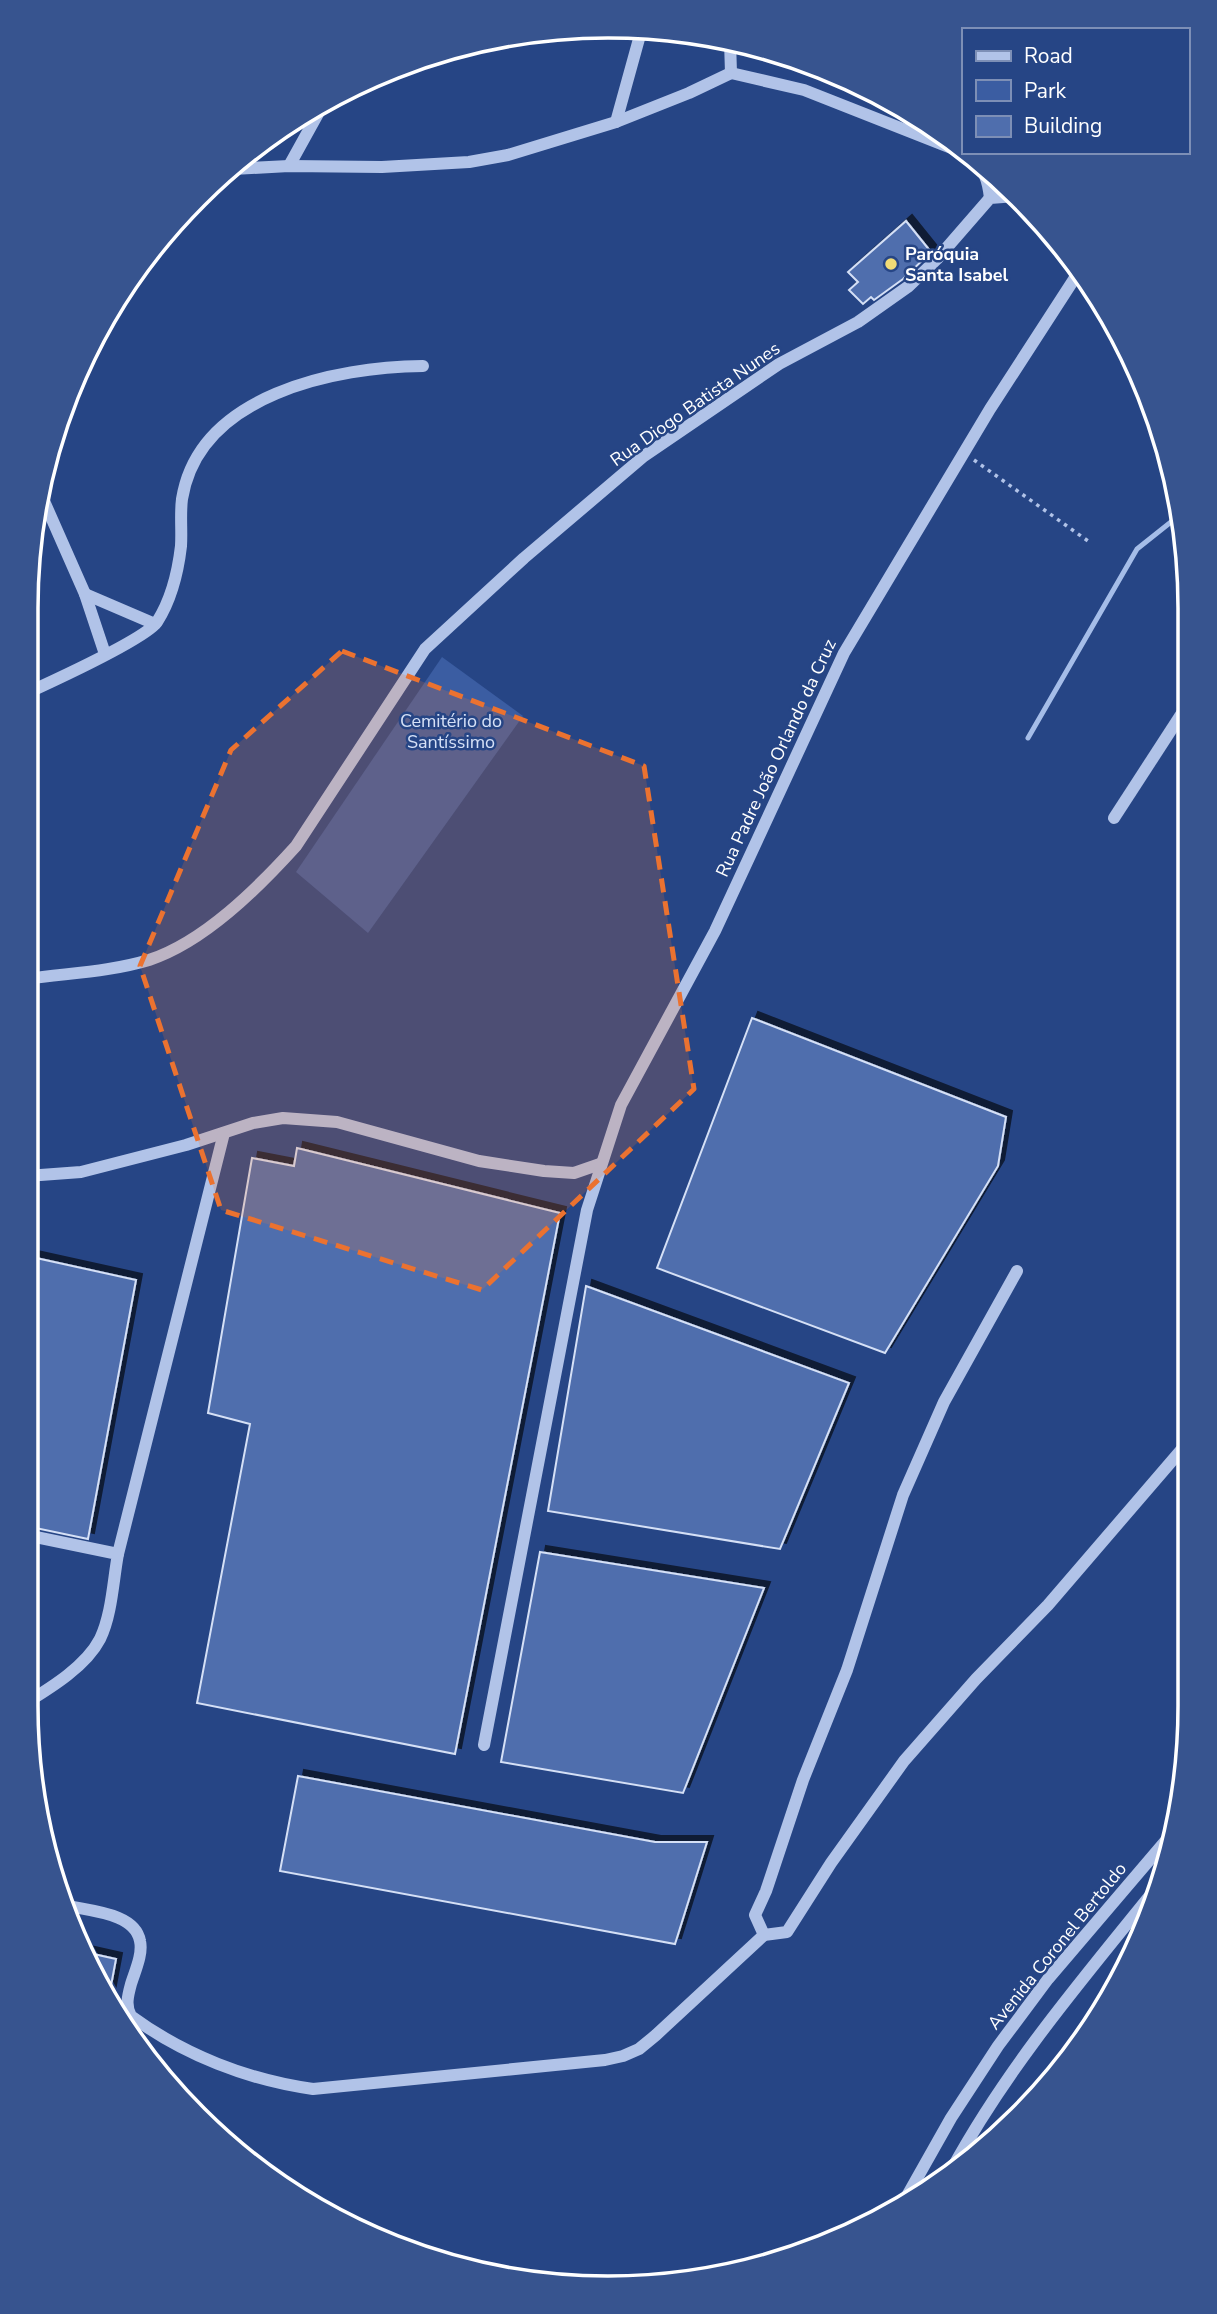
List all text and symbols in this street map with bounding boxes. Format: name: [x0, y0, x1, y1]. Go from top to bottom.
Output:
legend: [962, 28, 1189, 154]
text: Road: [1024, 42, 1073, 70]
text: Park: [1024, 77, 1066, 105]
text: Building: [1024, 112, 1102, 140]
place label: Paróquia Santa Isabel: [905, 242, 1009, 287]
marker: Paróquia Santa Isabel: [883, 256, 899, 272]
street label: Rua Diogo Batista Nunes: [605, 336, 785, 472]
street label: Rua Padre João Orlando da Cruz: [710, 635, 842, 881]
park label: Cemitério do Santíssimo: [400, 709, 502, 754]
street label: Avenida Coronel Bertoldo: [982, 1857, 1132, 2035]

